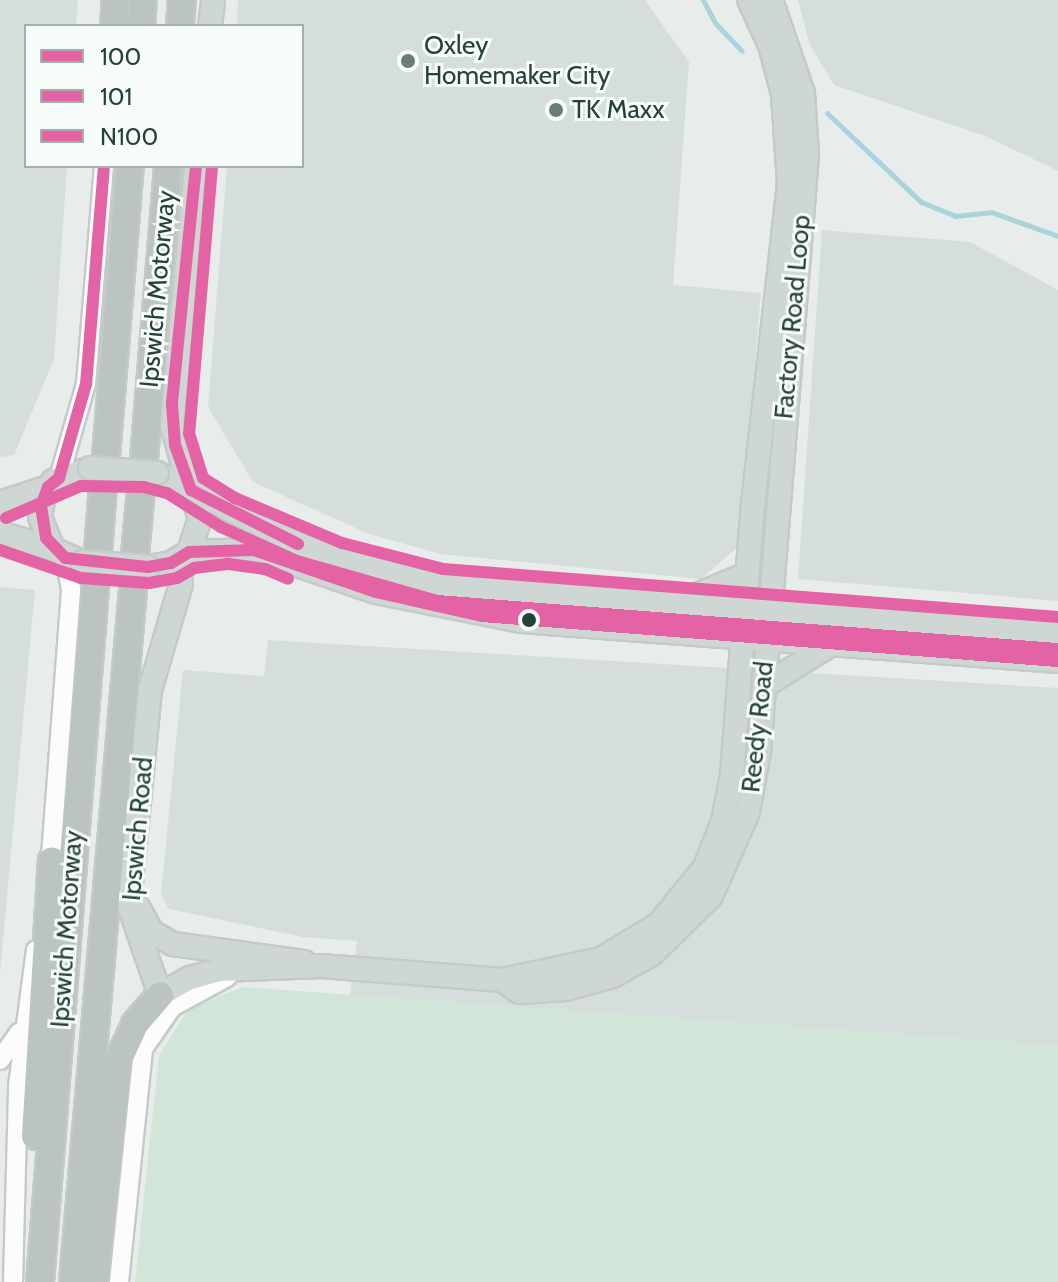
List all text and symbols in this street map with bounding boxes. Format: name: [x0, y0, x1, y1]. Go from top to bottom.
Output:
legend: [24, 24, 304, 168]
place label: Oxley Homemaker City: [424, 30, 610, 92]
text: 100: [100, 42, 141, 71]
marker: Oxley Homemaker City: [399, 52, 417, 70]
text: 101: [100, 82, 132, 111]
place label: TK Maxx: [572, 94, 665, 126]
marker: TK Maxx: [547, 101, 565, 119]
text: N100: [100, 122, 158, 151]
street label: Ipswich Motorway: [134, 189, 182, 389]
street label: Factory Road Loop: [769, 214, 817, 420]
unlabelled marker: [521, 612, 537, 628]
street label: Reedy Road: [736, 660, 780, 794]
street label: Ipswich Road: [116, 756, 160, 902]
street label: Ipswich Motorway: [45, 829, 89, 1029]

